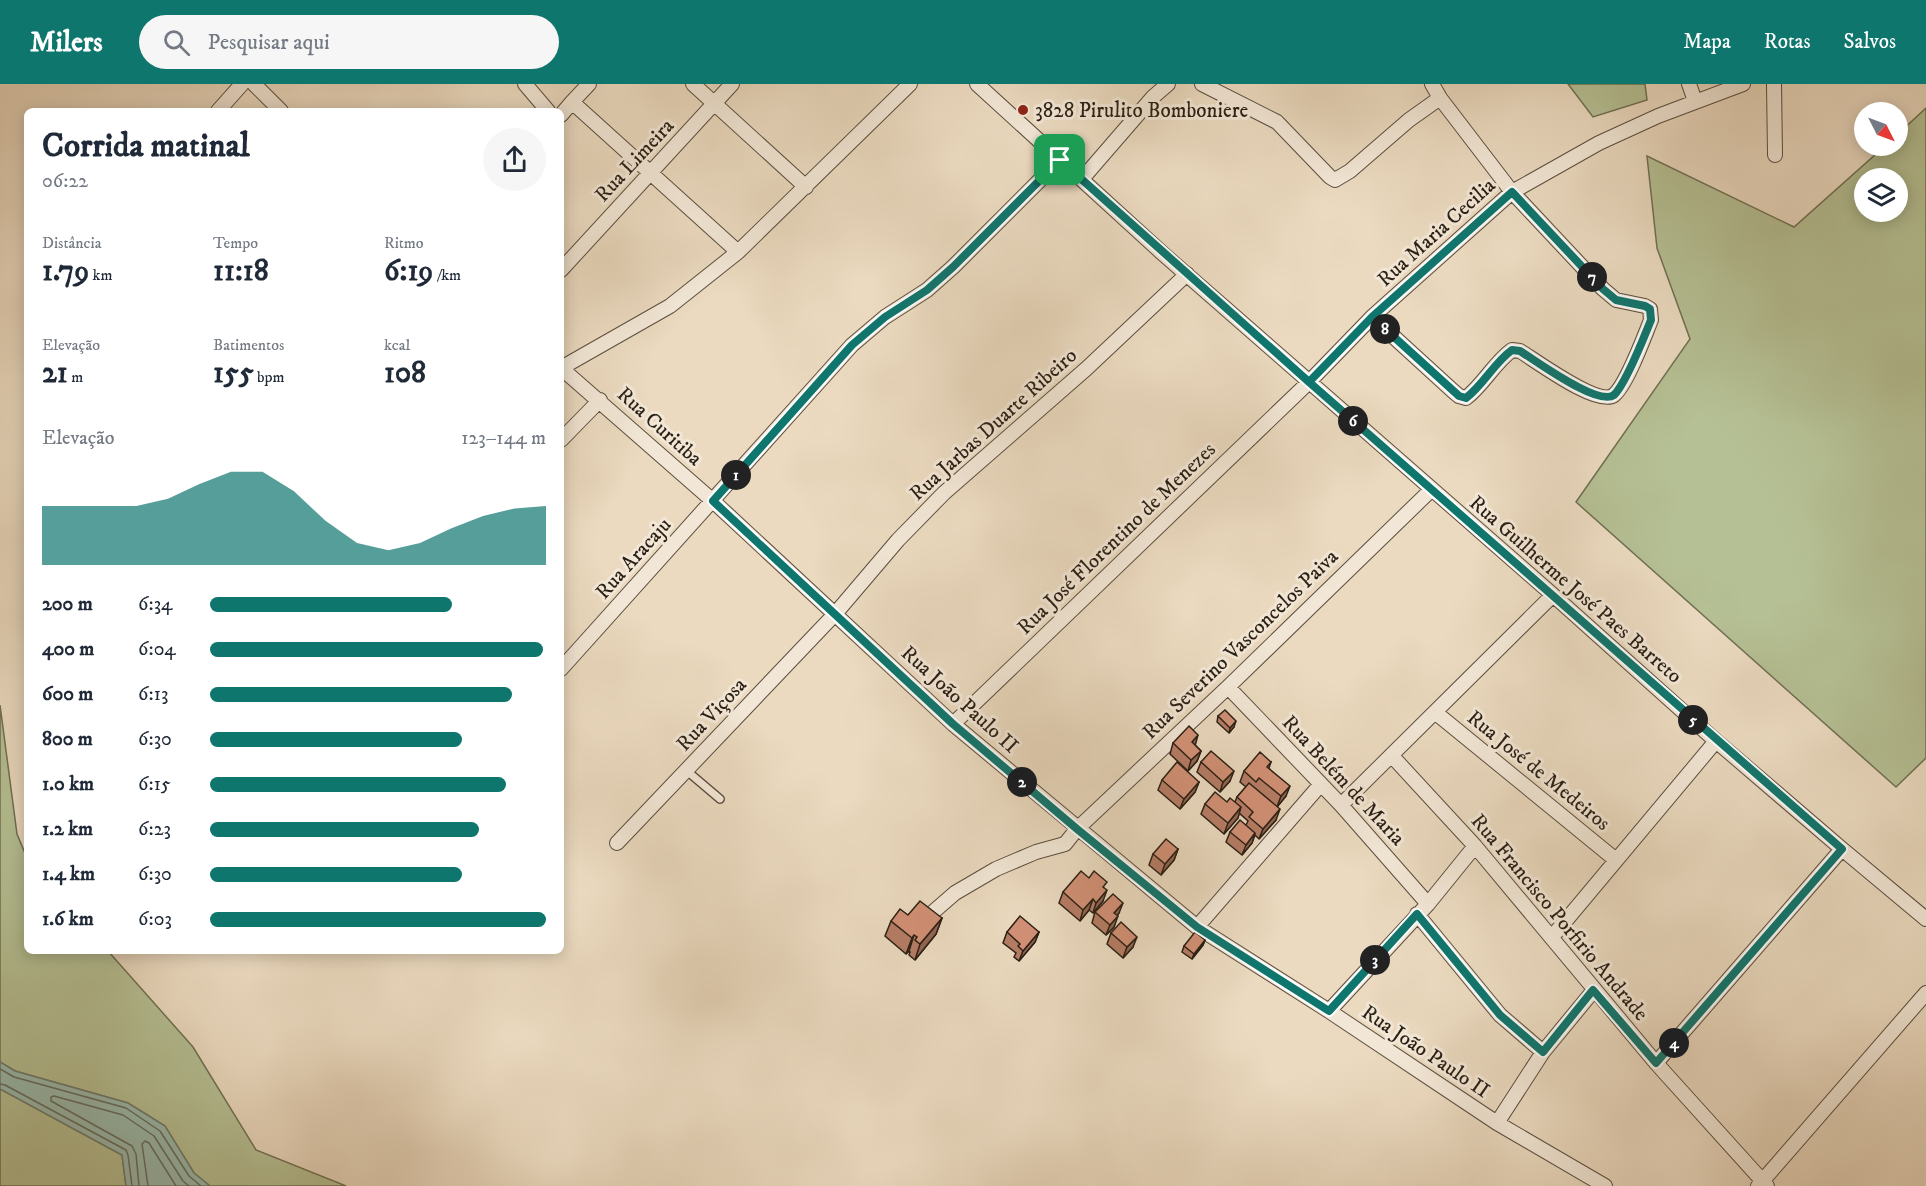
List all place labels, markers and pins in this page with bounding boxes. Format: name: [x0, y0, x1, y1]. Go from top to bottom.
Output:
place label: 3828 Pirulito Bomboniere: [1035, 98, 1248, 124]
marker: 3828 Pirulito Bomboniere: [1016, 103, 1030, 117]
pin: [1034, 134, 1085, 185]
pin: 7: [1577, 262, 1607, 292]
pin: 8: [1370, 314, 1400, 344]
pin: 6: [1338, 406, 1368, 436]
pin: 1: [721, 460, 751, 490]
pin: 5: [1678, 705, 1708, 735]
pin: 2: [1007, 767, 1037, 797]
pin: 3: [1360, 945, 1390, 975]
pin: 4: [1659, 1028, 1689, 1058]

